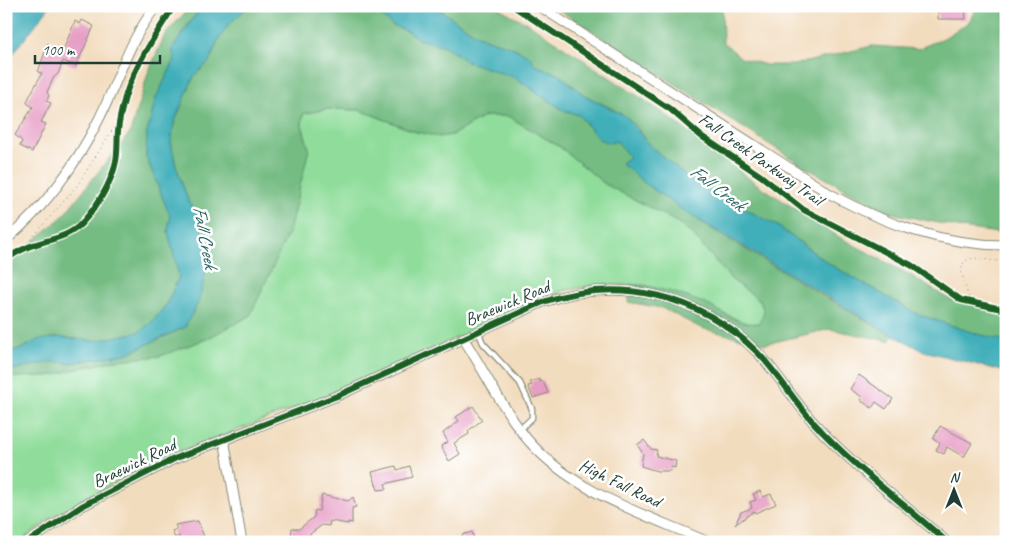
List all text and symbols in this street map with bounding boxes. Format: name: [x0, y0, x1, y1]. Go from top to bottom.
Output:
scale bar: [35, 32, 160, 64]
text: 100 m: [42, 41, 76, 60]
street label: Fall Creek Parkway Trail: [695, 108, 827, 210]
water label: Fall Creek: [686, 159, 750, 215]
water label: Fall Creek: [187, 204, 223, 273]
street label: Braewick Road: [461, 274, 555, 331]
street label: Braewick Road: [89, 432, 182, 493]
street label: High Fall Road: [576, 454, 667, 513]
north arrow: [930, 466, 980, 516]
text: N: [950, 469, 961, 486]

